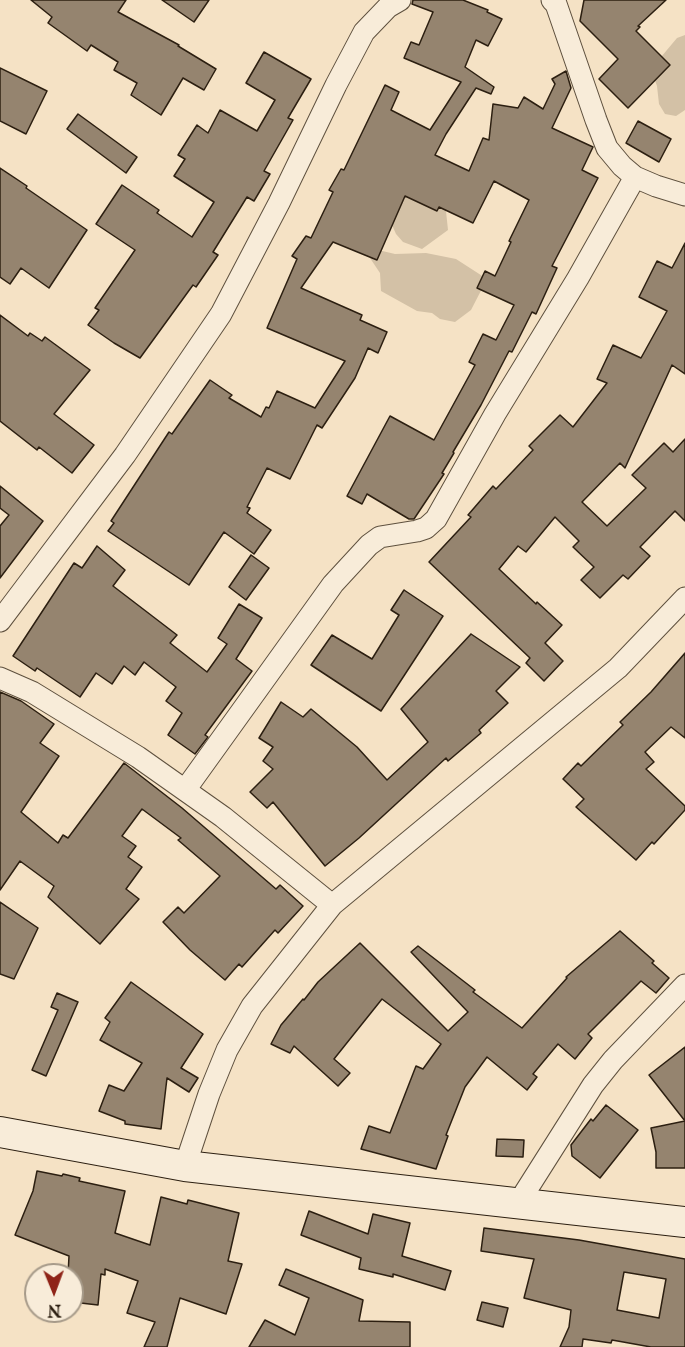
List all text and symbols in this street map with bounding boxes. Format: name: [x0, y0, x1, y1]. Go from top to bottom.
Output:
north arrow: [24, 1263, 84, 1323]
text: N: [47, 1299, 61, 1319]

